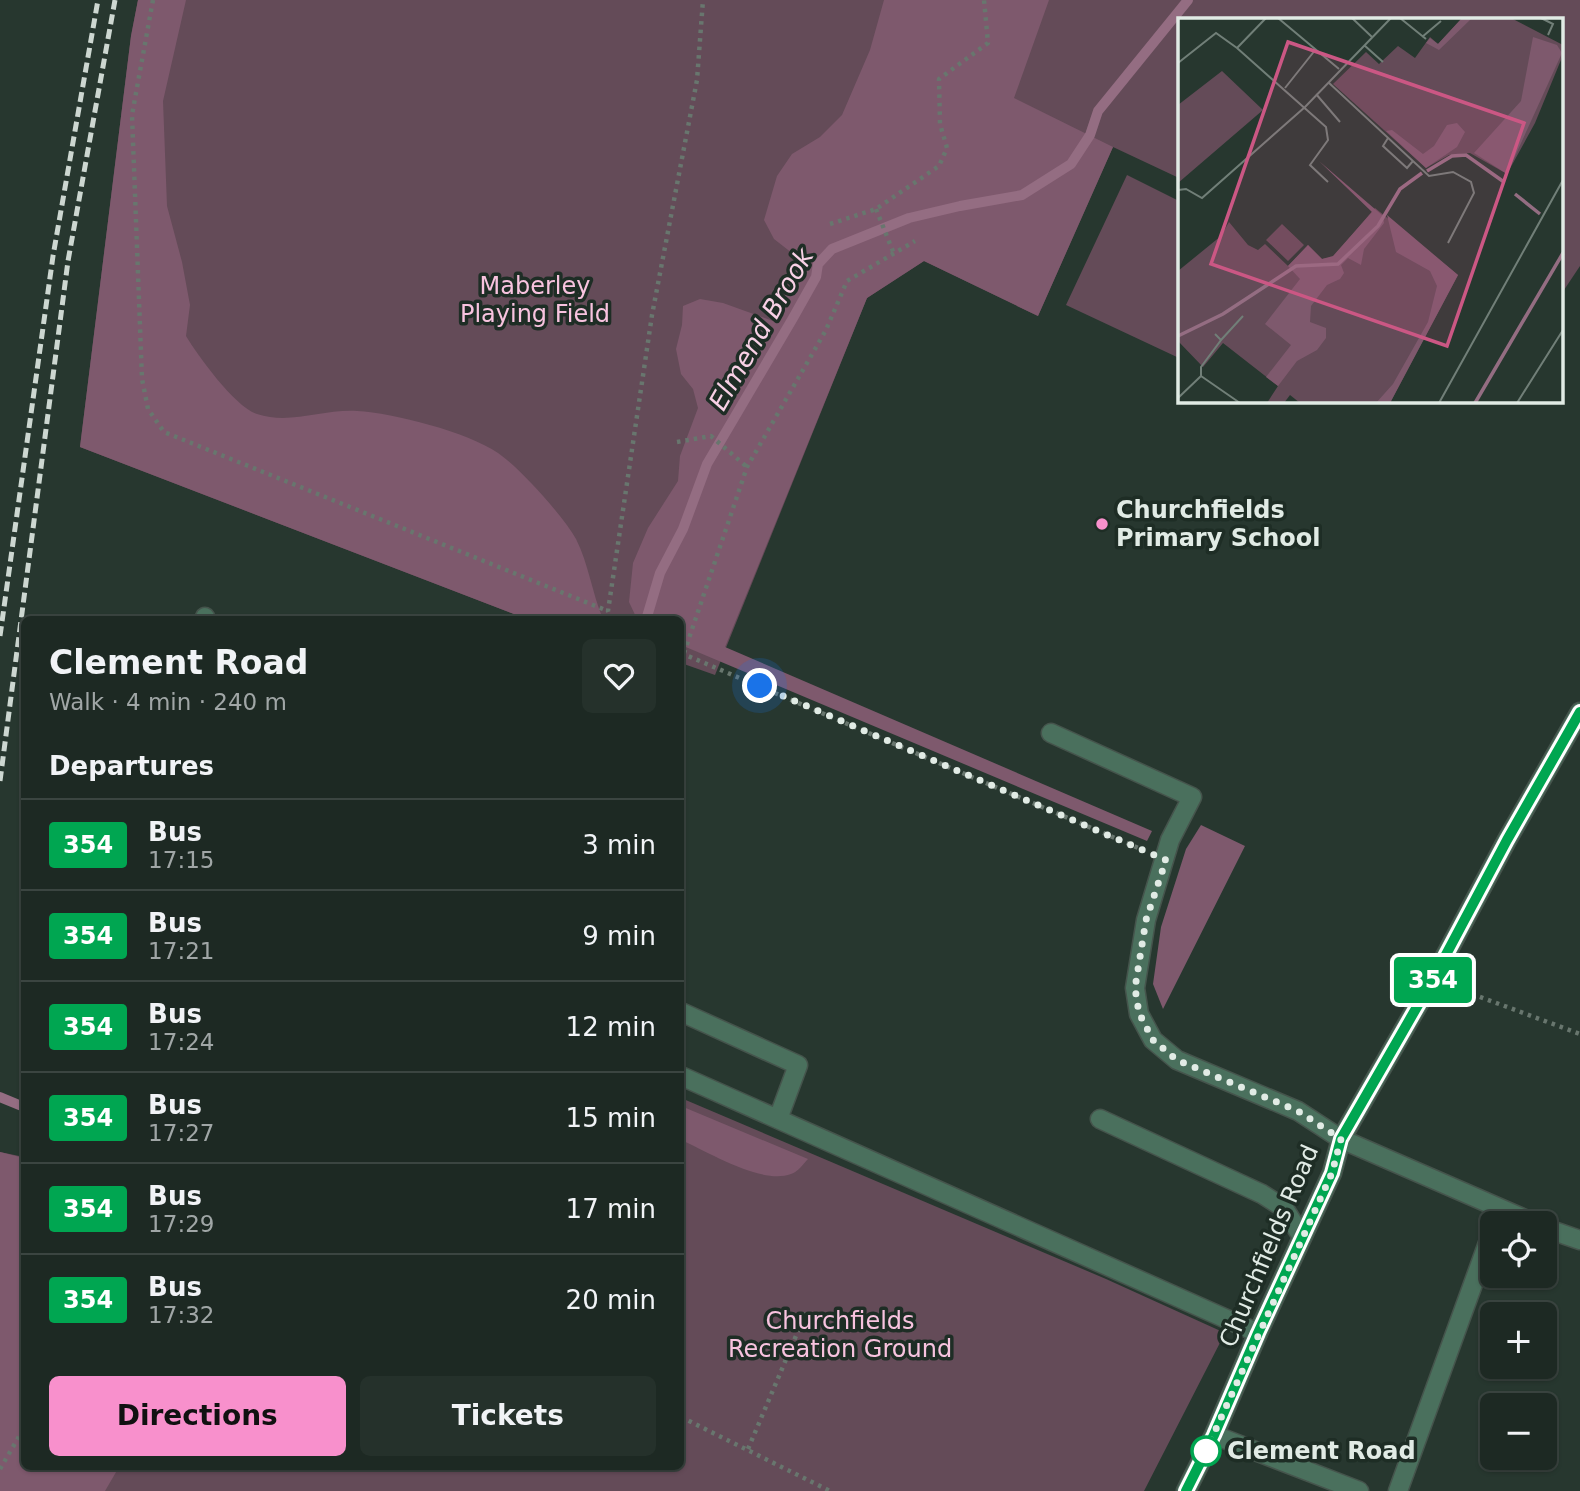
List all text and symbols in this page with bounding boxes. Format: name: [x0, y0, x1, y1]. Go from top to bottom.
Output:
inset map: [1178, 18, 1562, 402]
water label: Elmend Brook: [703, 242, 820, 415]
park label: Maberley Playing Field: [460, 272, 610, 328]
place label: Churchfields Primary School: [1116, 496, 1321, 552]
marker: Churchfields Primary School: [1094, 516, 1110, 532]
button: heart: [582, 639, 656, 713]
text: Clement Road: [49, 643, 308, 682]
your location: [742, 668, 777, 703]
text: Walk · 4 min · 240 m: [49, 689, 287, 715]
text: Departures: [49, 751, 214, 781]
text: Bus: [148, 817, 202, 847]
text: 3 min: [582, 830, 656, 860]
text: 354: [63, 831, 113, 859]
text: 17:15: [148, 847, 214, 873]
text: Bus: [148, 908, 202, 938]
text: 9 min: [582, 921, 656, 951]
text: 354: [63, 922, 113, 950]
text: 17:21: [148, 938, 214, 964]
line badge: 354: [1393, 957, 1473, 1003]
text: 354: [1408, 966, 1458, 994]
text: Bus: [148, 999, 202, 1029]
text: 12 min: [566, 1012, 656, 1042]
text: 354: [63, 1013, 113, 1041]
text: 17:24: [148, 1029, 214, 1055]
text: Bus: [148, 1090, 202, 1120]
text: 15 min: [566, 1103, 656, 1133]
text: 354: [63, 1104, 113, 1132]
text: 17:27: [148, 1120, 214, 1146]
street label: Churchfields Road: [1214, 1141, 1324, 1351]
text: Bus: [148, 1181, 202, 1211]
text: 17 min: [566, 1194, 656, 1224]
text: 354: [63, 1195, 113, 1223]
text: 17:29: [148, 1211, 214, 1237]
map controls: [1480, 1211, 1557, 1470]
button: locate: [1480, 1211, 1557, 1288]
text: Bus: [148, 1272, 202, 1302]
text: 20 min: [566, 1285, 656, 1315]
text: 354: [63, 1286, 113, 1314]
text: 17:32: [148, 1302, 214, 1328]
button: +: [1480, 1302, 1557, 1379]
park label: Churchfields Recreation Ground: [728, 1307, 952, 1363]
button: Directions: [49, 1376, 346, 1456]
button: Tickets: [360, 1376, 656, 1456]
button: −: [1480, 1393, 1557, 1470]
marker: Clement Road: [1191, 1436, 1221, 1466]
place label: Clement Road: [1227, 1437, 1416, 1465]

